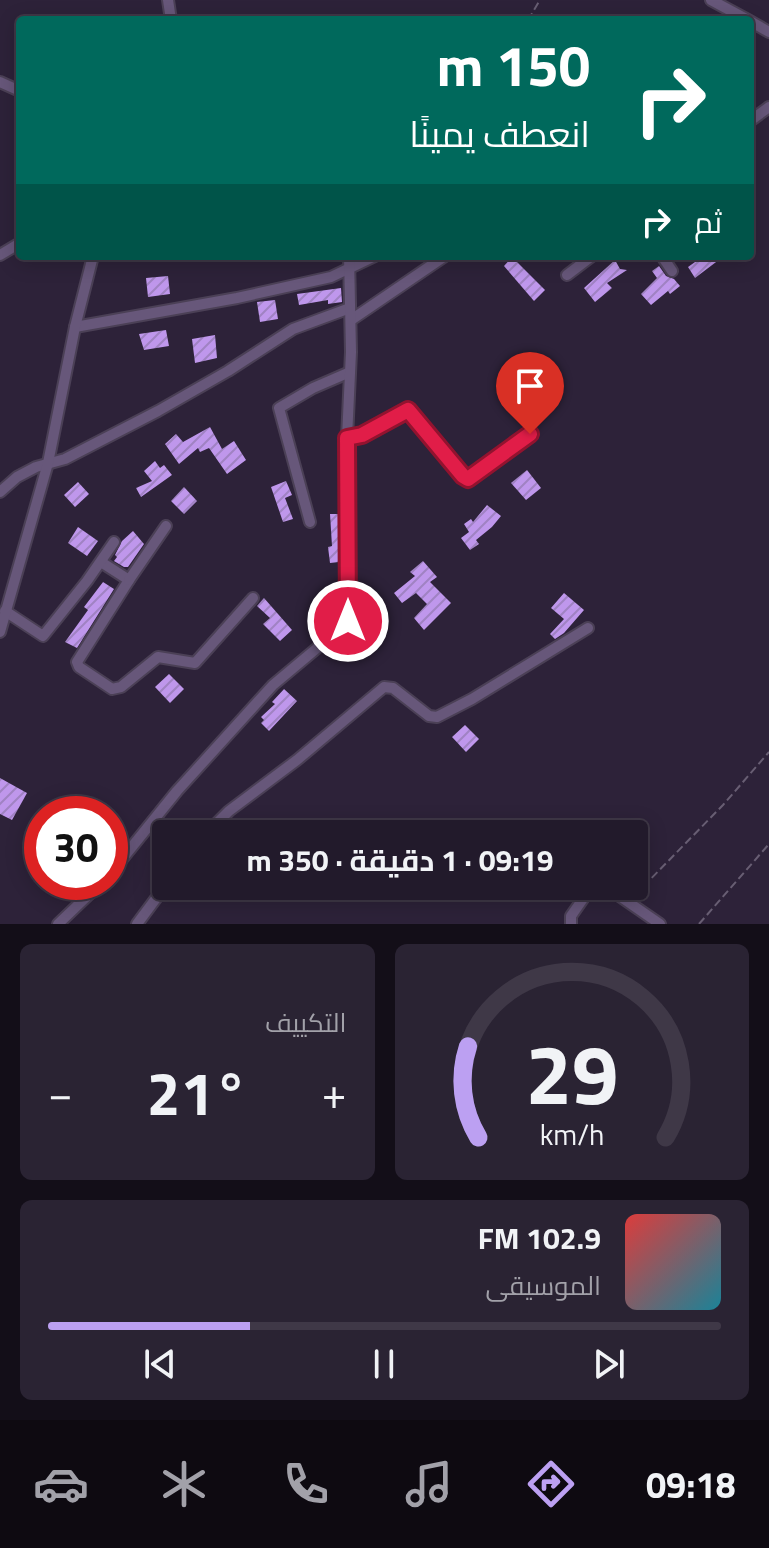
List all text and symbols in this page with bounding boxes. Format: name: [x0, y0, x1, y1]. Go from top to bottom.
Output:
text: 150 m: [437, 23, 590, 108]
icon: right: [618, 48, 722, 152]
text: انعطف يمينًا: [409, 106, 590, 161]
text: ثم: [694, 199, 722, 245]
icon: right: [634, 200, 678, 244]
pin: [496, 352, 564, 434]
icon: arrive: [508, 364, 552, 408]
position arrow: [306, 579, 390, 663]
speed limit sign: 30: [24, 796, 128, 900]
text: 09:19 · 1 دقيقة · 350 m: [246, 837, 554, 883]
text: التكييف: [265, 1003, 347, 1042]
text: 29: [525, 1010, 618, 1136]
text: 21°: [147, 1047, 248, 1138]
text: −: [48, 1059, 73, 1126]
text: +: [322, 1059, 347, 1126]
text: km/h: [539, 1113, 604, 1156]
text: 102.9 FM: [478, 1215, 601, 1261]
text: الموسيقى: [486, 1266, 601, 1305]
icon: previous: [138, 1342, 182, 1386]
icon: pause: [362, 1342, 406, 1386]
icon: next: [587, 1342, 631, 1386]
icon: car: [33, 1456, 89, 1512]
icon: climate: [156, 1456, 212, 1512]
icon: phone: [278, 1456, 334, 1512]
icon: music: [401, 1456, 457, 1512]
icon: directions: [523, 1456, 579, 1512]
text: 09:18: [646, 1457, 736, 1512]

